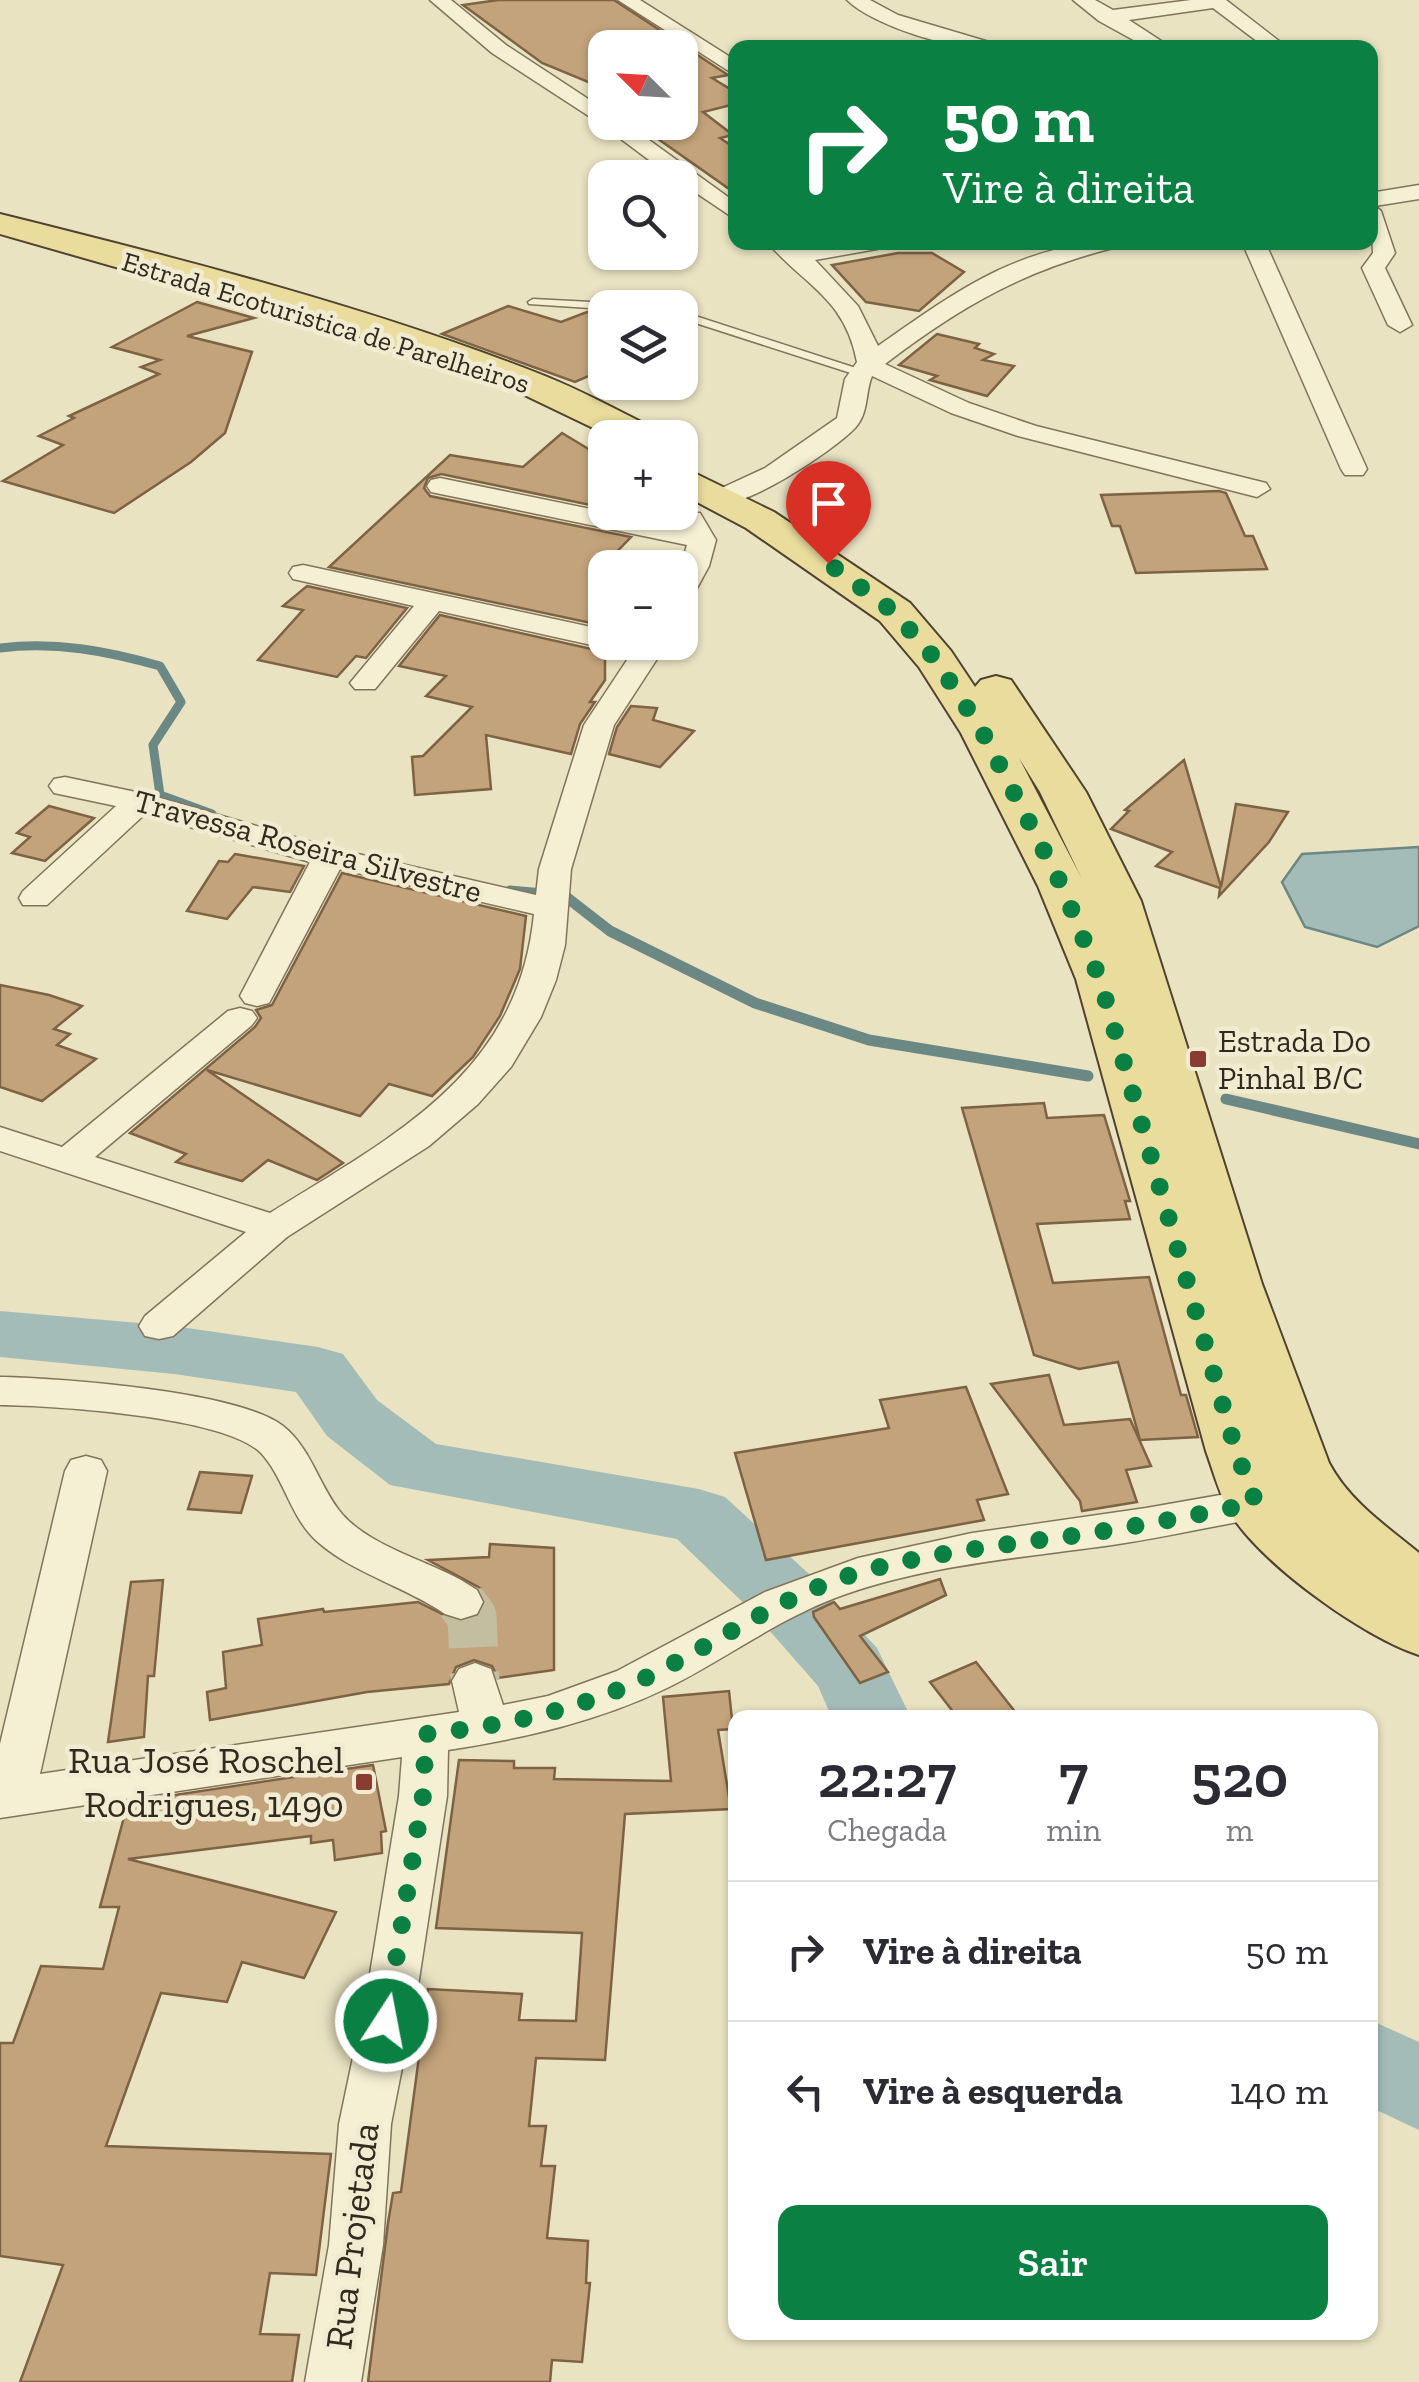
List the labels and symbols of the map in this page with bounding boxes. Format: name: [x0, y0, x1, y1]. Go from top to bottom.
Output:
north arrow: [588, 30, 698, 140]
street label: Estrada Ecoturistica de Parelheiros: [118, 245, 534, 400]
pin: [786, 461, 871, 564]
street label: Travessa Roseira Silvestre: [130, 781, 486, 911]
place label: Estrada Do Pinhal B/C: [1218, 1022, 1371, 1097]
marker: Estrada Do Pinhal B/C: [1187, 1048, 1209, 1070]
place label: Rua José Roschel Rodrigues, 1490: [68, 1737, 344, 1827]
marker: Rua José Roschel Rodrigues, 1490: [353, 1771, 375, 1793]
position arrow: [334, 1969, 438, 2073]
street label: Rua Projetada: [315, 2120, 389, 2352]

